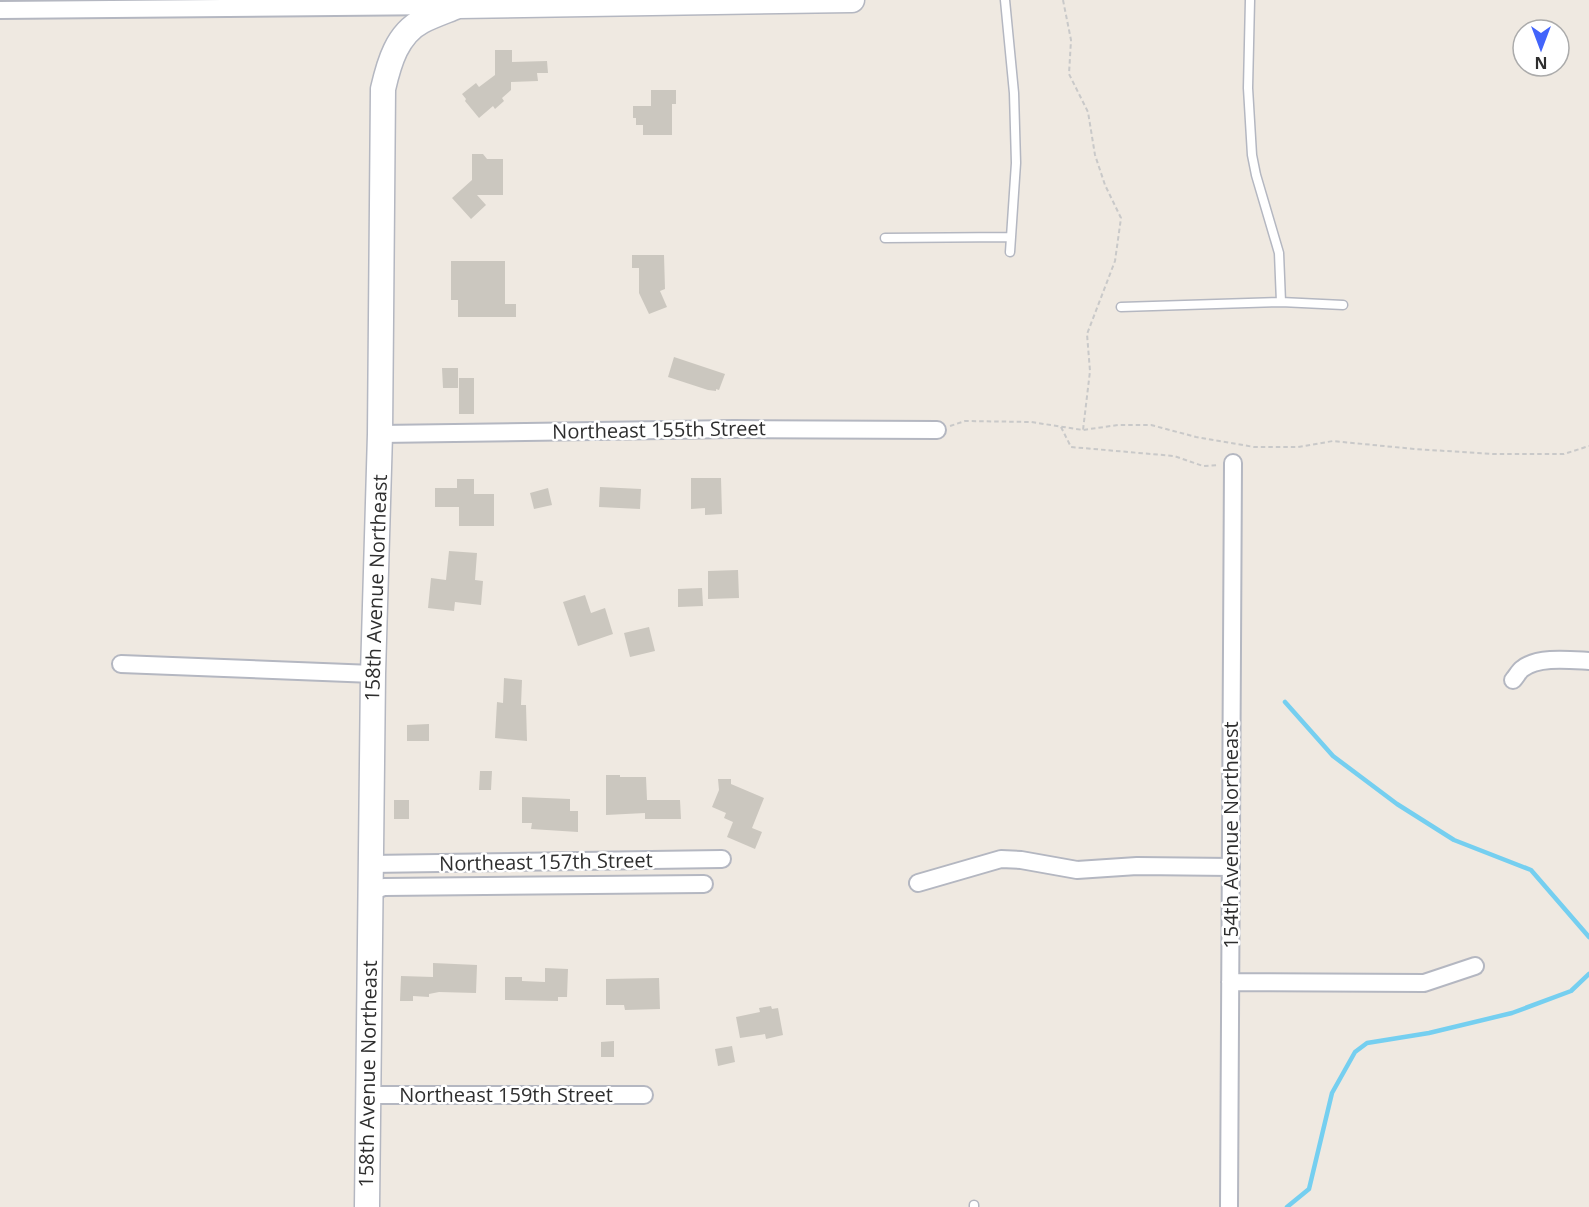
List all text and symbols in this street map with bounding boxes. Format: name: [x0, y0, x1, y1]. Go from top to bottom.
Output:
north arrow: [1511, 18, 1571, 78]
text: N: [1534, 52, 1548, 74]
street label: Northeast 155th Street: [552, 414, 766, 445]
street label: 158th Avenue Northeast: [358, 474, 393, 702]
street label: 154th Avenue Northeast: [1217, 721, 1244, 949]
street label: Northeast 157th Street: [439, 846, 653, 877]
street label: 158th Avenue Northeast: [352, 960, 383, 1188]
street label: Northeast 159th Street: [399, 1081, 613, 1108]

